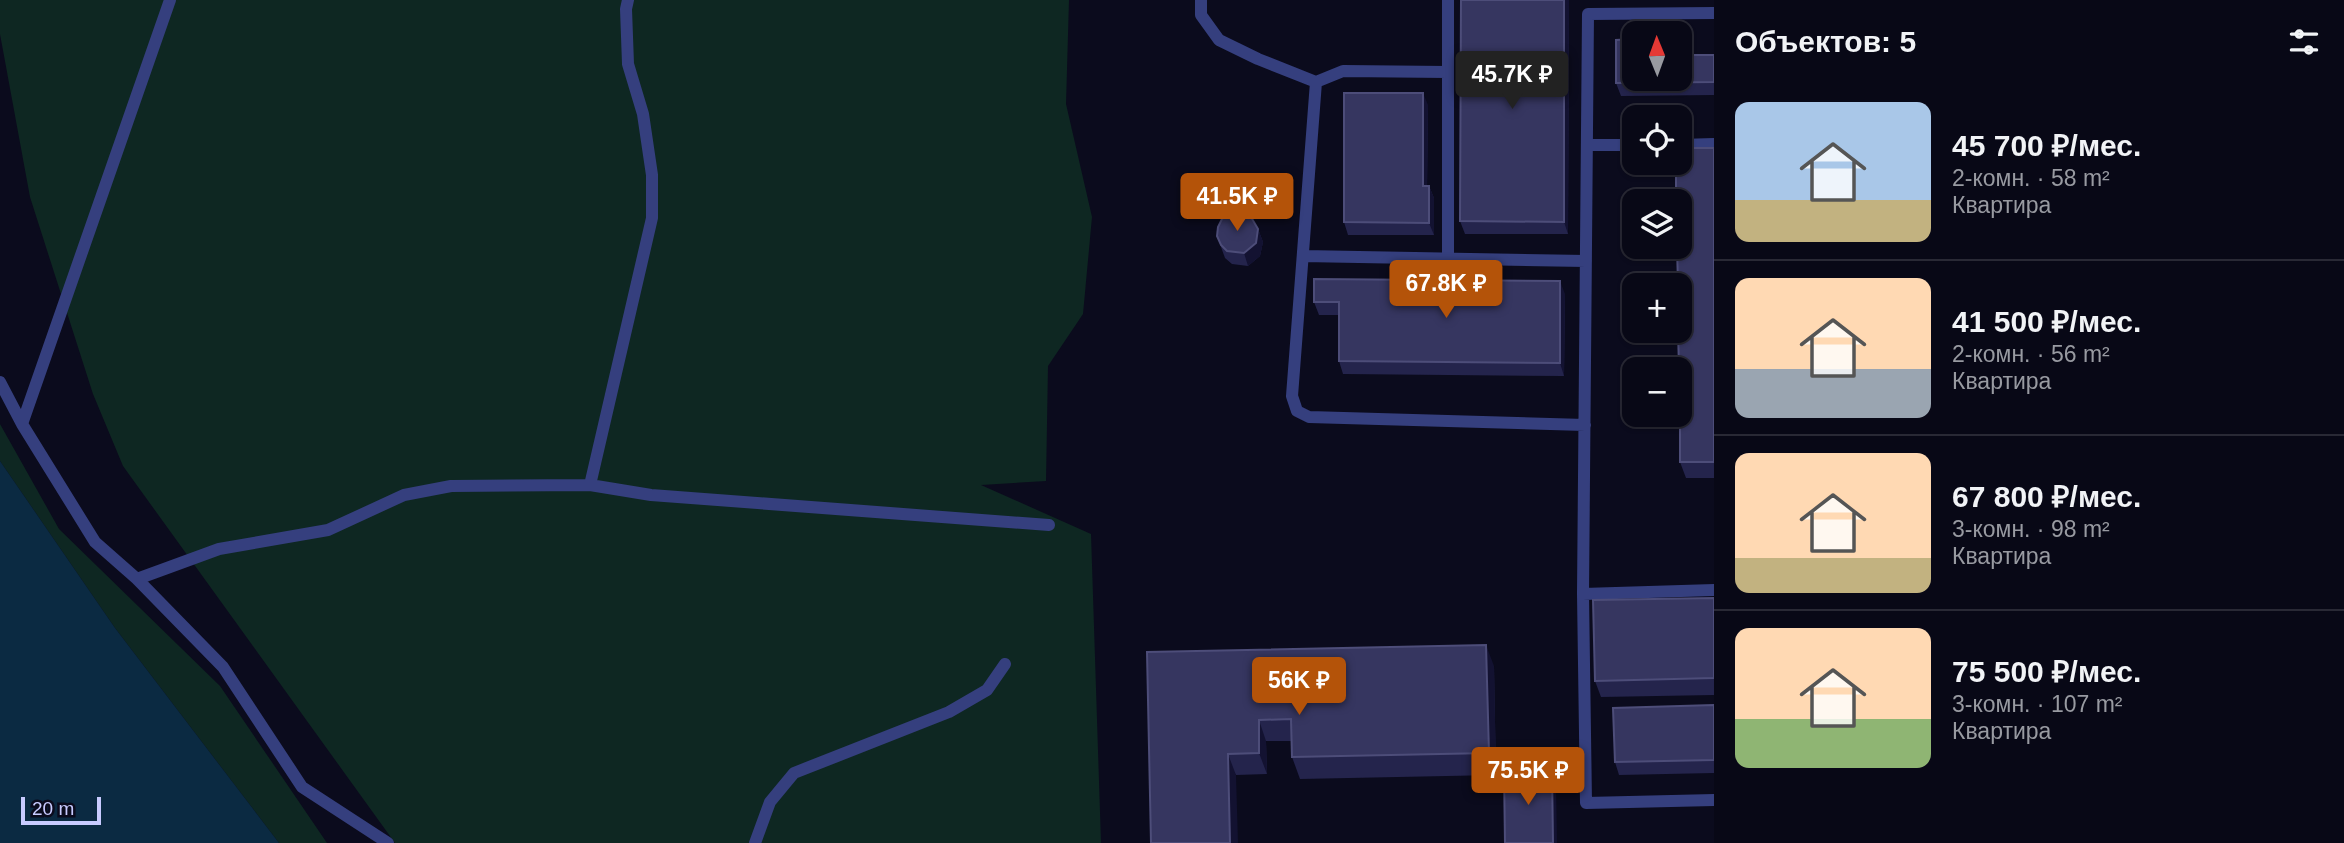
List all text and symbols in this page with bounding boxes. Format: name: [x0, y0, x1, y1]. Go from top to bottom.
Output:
north arrow: [1622, 21, 1692, 91]
map controls: [1622, 21, 1692, 427]
icon: filters: [2285, 23, 2323, 61]
text: Объектов: 5: [1735, 25, 1916, 58]
pin: 45.7K ₽: [1447, 52, 1577, 111]
text: 45.7K ₽: [1471, 61, 1553, 87]
button: locate: [1622, 105, 1692, 175]
text: 45 700 ₽/мес.: [1952, 129, 2141, 162]
icon: home: [1791, 130, 1875, 214]
text: 2-комн. · 58 m²: [1952, 165, 2110, 191]
pin: 41.5K ₽: [1172, 174, 1302, 233]
text: 41.5K ₽: [1196, 183, 1278, 209]
button: layers: [1622, 189, 1692, 259]
text: Квартира: [1952, 192, 2051, 218]
pin: 67.8K ₽: [1381, 260, 1511, 320]
text: 67.8K ₽: [1405, 270, 1487, 296]
button: +: [1622, 273, 1692, 343]
text: 41 500 ₽/мес.: [1952, 305, 2141, 338]
icon: home: [1791, 306, 1875, 390]
text: 2-комн. · 56 m²: [1952, 341, 2110, 367]
button: −: [1622, 357, 1692, 427]
text: Квартира: [1952, 368, 2051, 394]
text: 67 800 ₽/мес.: [1952, 480, 2141, 513]
icon: home: [1791, 481, 1875, 565]
text: 3-комн. · 98 m²: [1952, 516, 2110, 542]
text: Квартира: [1952, 543, 2051, 569]
text: 75 500 ₽/мес.: [1952, 655, 2141, 688]
icon: home: [1791, 656, 1875, 740]
pin: 56K ₽: [1250, 658, 1348, 717]
text: 56K ₽: [1268, 667, 1330, 693]
text: 3-комн. · 107 m²: [1952, 691, 2123, 717]
text: Квартира: [1952, 718, 2051, 744]
pin: 75.5K ₽: [1463, 748, 1593, 807]
text: 75.5K ₽: [1487, 757, 1569, 783]
scale bar: [21, 794, 102, 826]
text: 20 m: [32, 798, 74, 819]

